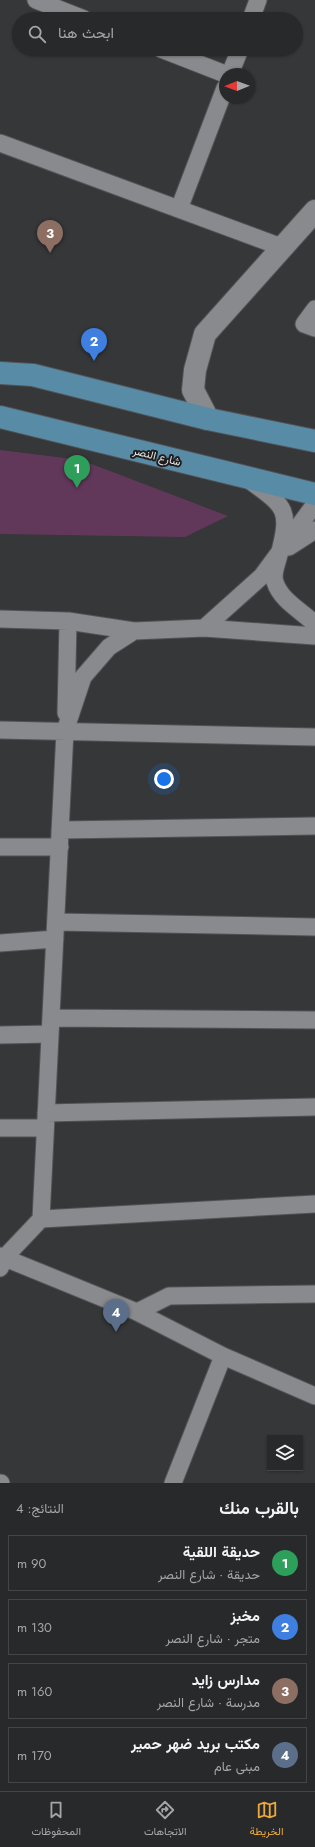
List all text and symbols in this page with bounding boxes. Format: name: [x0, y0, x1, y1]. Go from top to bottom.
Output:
search box: [12, 12, 303, 56]
text: ابحث هنا: [58, 22, 114, 44]
icon: search: [26, 23, 48, 45]
north arrow: [219, 68, 255, 104]
pin: 3: [37, 220, 63, 253]
pin: 2: [81, 328, 107, 361]
street label: شارع النصر: [131, 442, 183, 470]
pin: 1: [64, 455, 90, 488]
your location: [154, 769, 174, 789]
pin: 4: [103, 1299, 129, 1332]
map controls: [267, 1435, 303, 1471]
button: layers: [267, 1435, 303, 1471]
text: بالقرب منك: [219, 1496, 299, 1520]
text: النتائج: 4: [16, 1499, 64, 1518]
text: حديقة اللقية: [183, 1541, 260, 1563]
text: 90 m: [17, 1554, 46, 1573]
text: 1: [282, 1554, 288, 1573]
text: حديقة · شارع النصر: [158, 1565, 260, 1584]
text: مخبز: [230, 1605, 260, 1627]
text: 130 m: [17, 1618, 52, 1637]
text: 2: [281, 1618, 289, 1637]
text: متجر · شارع النصر: [165, 1629, 260, 1648]
text: مدارس زايد: [192, 1669, 260, 1691]
text: 160 m: [17, 1682, 52, 1701]
text: 3: [281, 1682, 289, 1701]
text: مدرسة · شارع النصر: [157, 1693, 260, 1712]
text: مكتب بريد ضهر حمير: [131, 1733, 260, 1755]
text: 170 m: [17, 1746, 52, 1765]
text: 4: [280, 1746, 290, 1765]
text: مبنى عام: [214, 1757, 260, 1776]
tab: المحفوظات: [31, 1799, 81, 1841]
tab: الاتجاهات: [144, 1799, 187, 1841]
tab: الخريطة: [250, 1799, 284, 1841]

